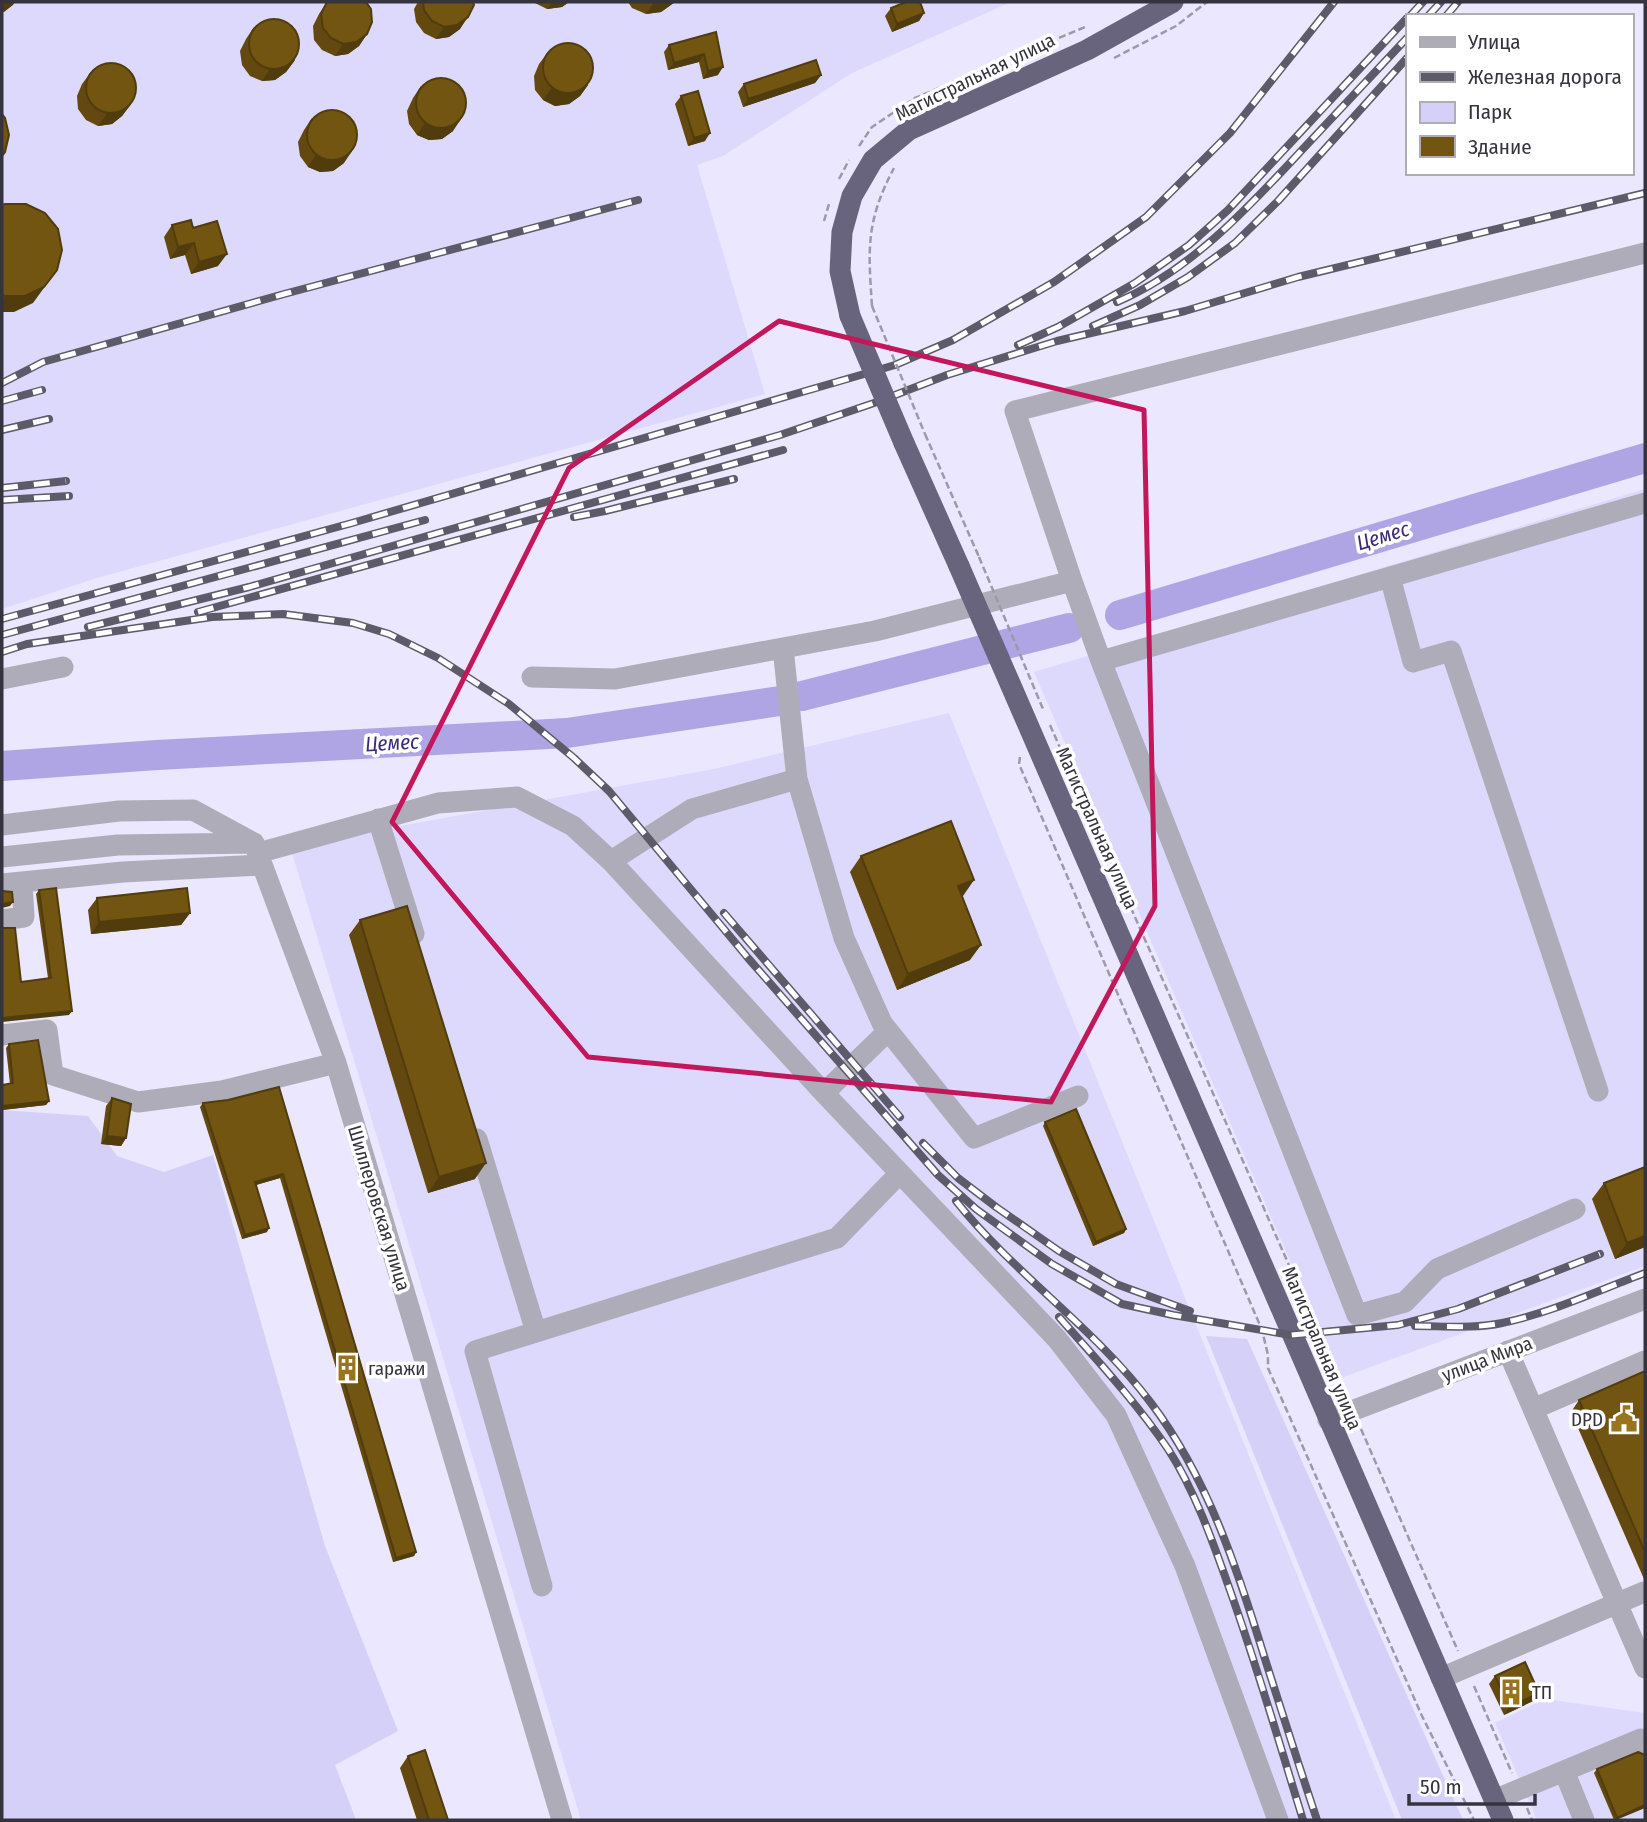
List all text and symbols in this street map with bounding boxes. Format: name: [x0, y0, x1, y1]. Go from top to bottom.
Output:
legend: [1406, 14, 1633, 175]
street label: Магистральная улица: [891, 28, 1059, 126]
text: Улица: [1467, 29, 1521, 55]
text: Железная дорога: [1468, 64, 1622, 90]
text: Парк: [1468, 99, 1512, 125]
text: Здание: [1468, 134, 1532, 160]
water label: Цемес: [1353, 515, 1414, 556]
water label: Цемес: [364, 729, 421, 757]
street label: Магистральная улица: [1051, 743, 1143, 913]
street label: Шиллеровская улица: [343, 1122, 415, 1294]
street label: Магистральная улица: [1277, 1263, 1367, 1433]
street label: улица Мира: [1439, 1331, 1535, 1387]
building icon: гаражи: [332, 1353, 362, 1383]
place label: гаражи: [368, 1357, 426, 1380]
public building icon: DPD: [1609, 1404, 1639, 1434]
place label: DPD: [1571, 1408, 1603, 1431]
building icon: ТП: [1496, 1677, 1526, 1707]
place label: ТП: [1532, 1681, 1552, 1704]
scale bar: [1409, 1762, 1535, 1806]
text: 50 m: [1420, 1774, 1462, 1800]

